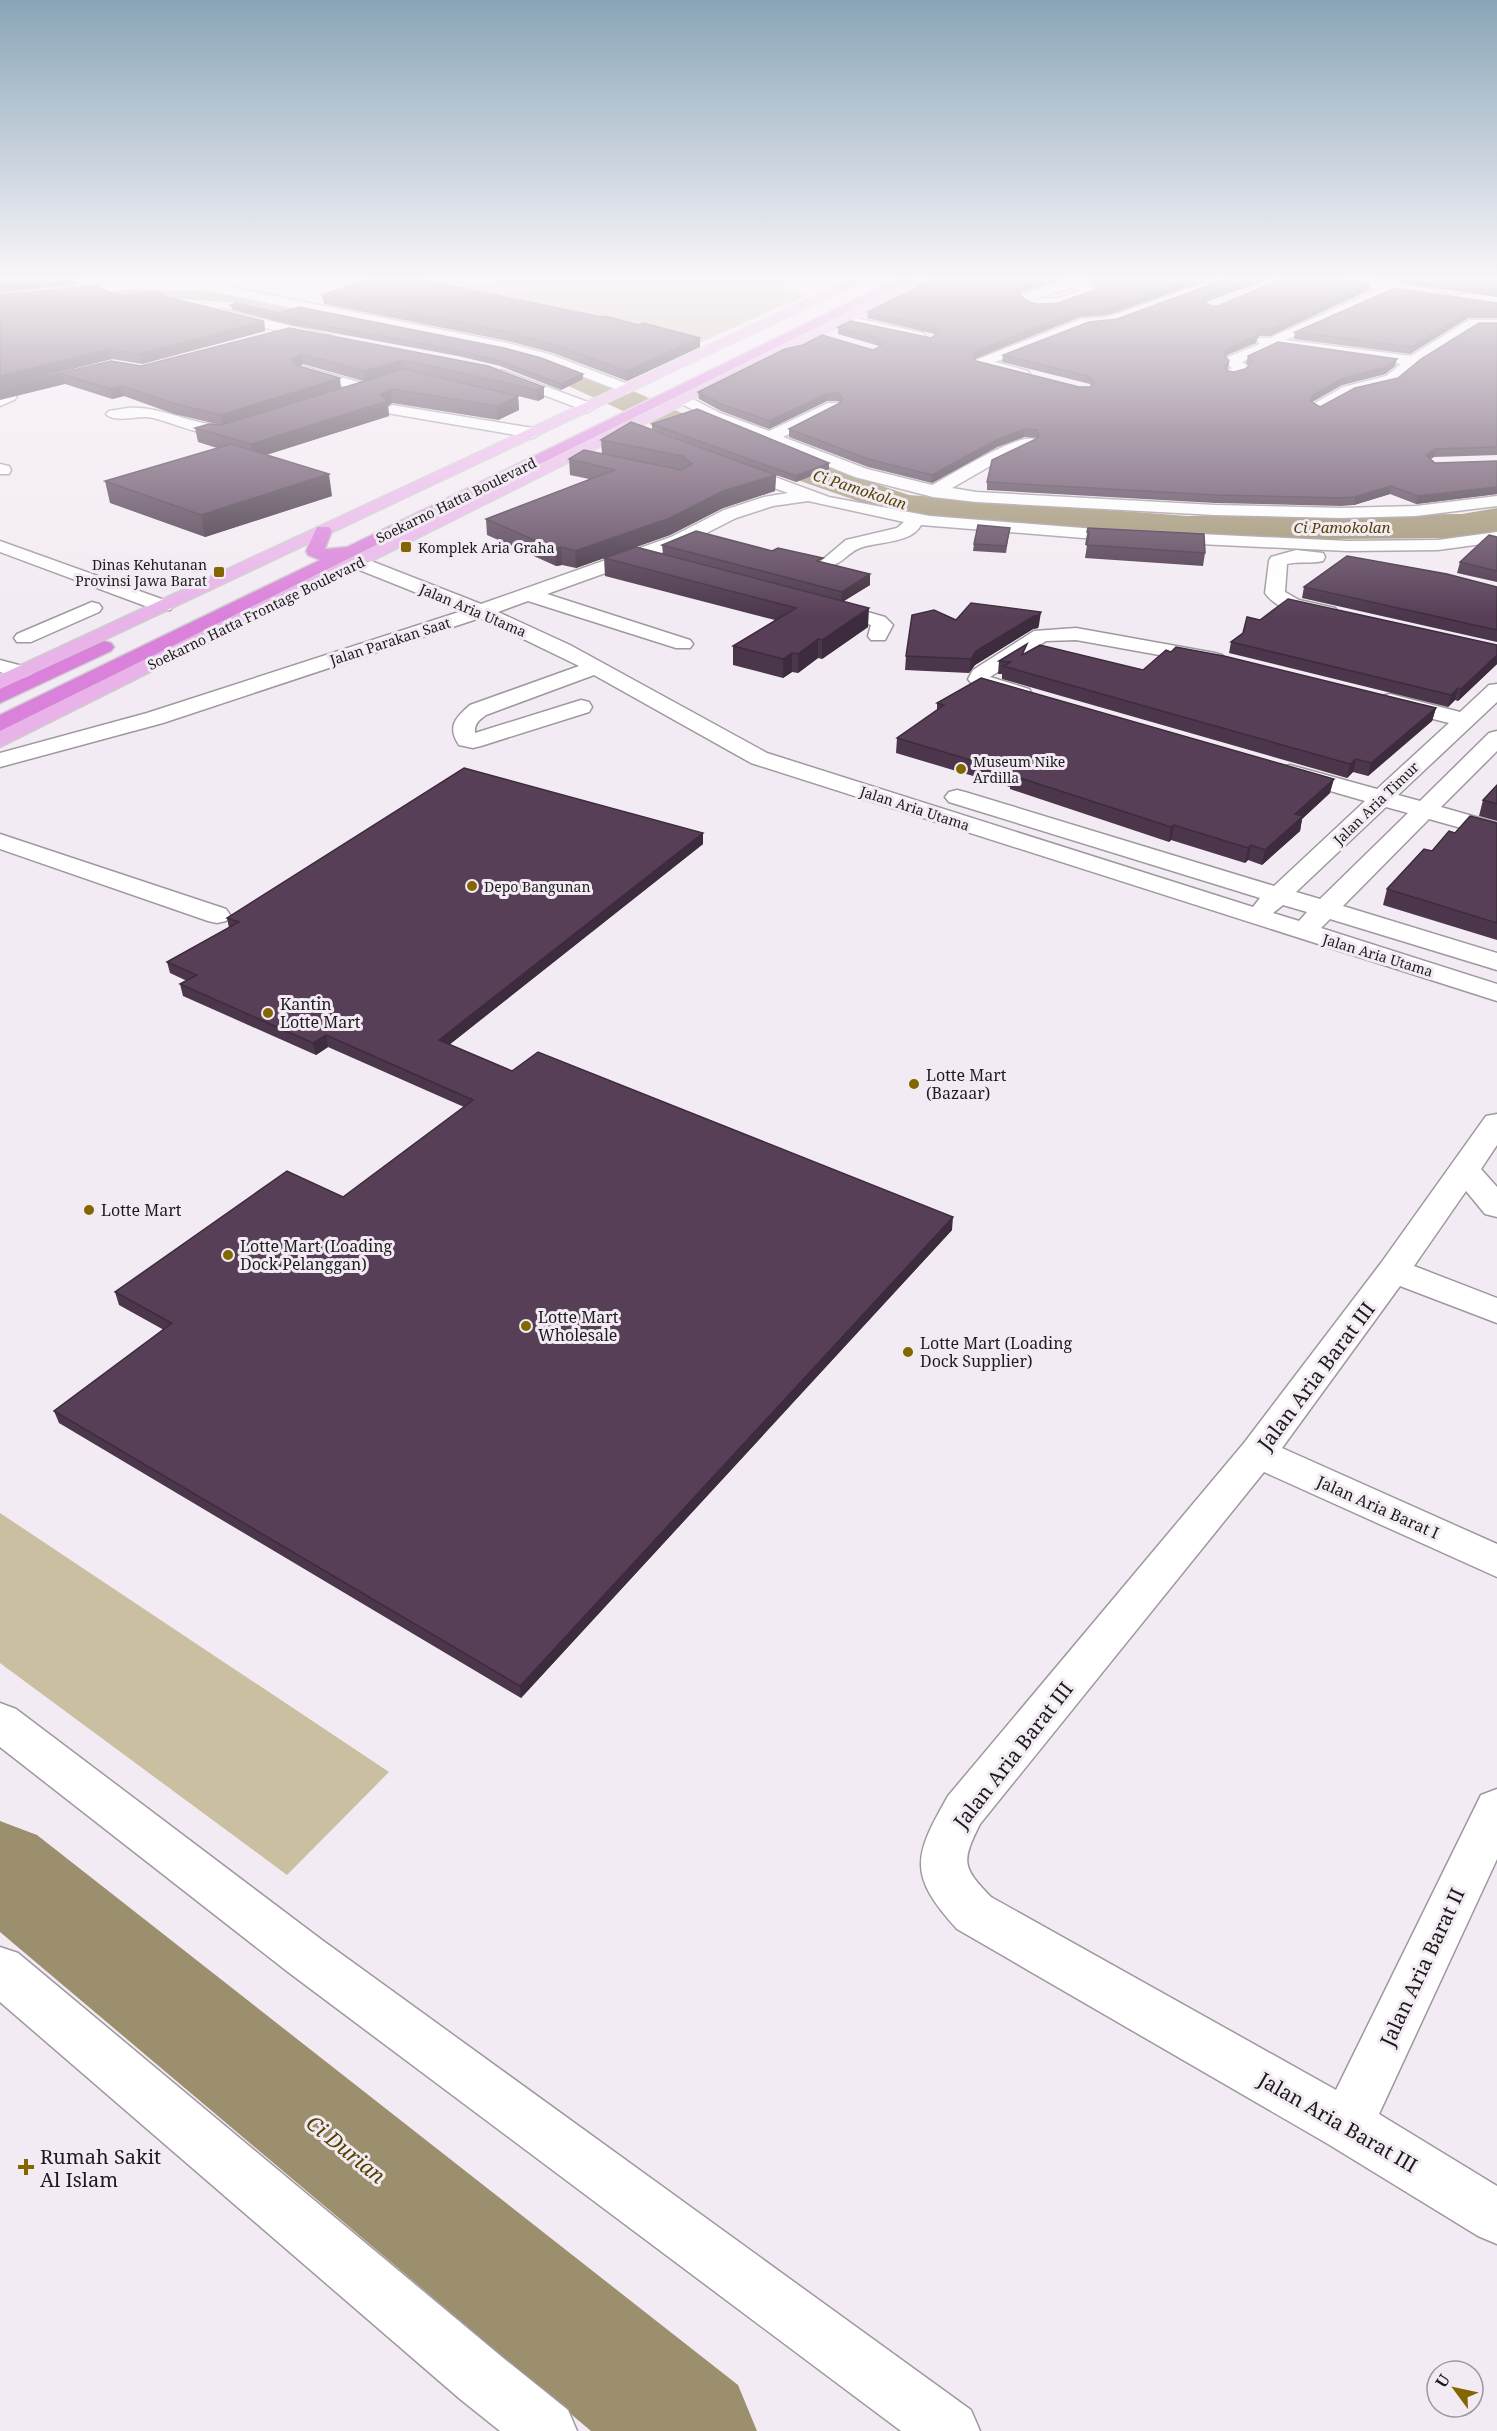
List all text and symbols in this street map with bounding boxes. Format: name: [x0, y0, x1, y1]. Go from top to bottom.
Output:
street label: Soekarno Hatta Boulevard: [373, 453, 540, 547]
water label: Ci Pamokolan: [811, 465, 909, 513]
water label: Ci Pamokolan: [1294, 517, 1390, 537]
place label: Komplek Aria Graha: [418, 538, 555, 557]
marker: Komplek Aria Graha: [399, 540, 413, 554]
street label: Soekarno Hatta Frontage Boulevard: [144, 552, 368, 674]
place label: Dinas Kehutanan Provinsi Jawa Barat: [75, 555, 207, 590]
marker: Dinas Kehutanan Provinsi Jawa Barat: [212, 565, 226, 579]
street label: Jalan Aria Utama: [416, 579, 529, 641]
street label: Jalan Parakan Saat: [327, 613, 453, 670]
place label: Museum Nike Ardilla: [973, 752, 1065, 787]
street label: Jalan Aria Timur: [1328, 757, 1423, 849]
marker: Museum Nike Ardilla: [954, 762, 968, 776]
street label: Jalan Aria Utama: [857, 781, 972, 835]
place label: Depo Bangunan: [484, 877, 590, 896]
marker: Depo Bangunan: [465, 879, 479, 893]
street label: Jalan Aria Utama: [1320, 929, 1435, 981]
place label: Kantin Lotte Mart: [280, 993, 361, 1033]
marker: Kantin Lotte Mart: [261, 1006, 275, 1020]
place label: Lotte Mart (Bazaar): [926, 1064, 1007, 1104]
marker: Lotte Mart (Bazaar): [907, 1077, 921, 1091]
place label: Lotte Mart: [101, 1199, 182, 1221]
marker: Lotte Mart: [82, 1203, 96, 1217]
place label: Lotte Mart (Loading Dock Pelanggan): [240, 1235, 393, 1275]
marker: Lotte Mart (Loading Dock Pelanggan): [221, 1248, 235, 1262]
street label: Jalan Aria Barat III: [1251, 1296, 1381, 1456]
place label: Lotte Mart Wholesale: [538, 1306, 619, 1346]
marker: Lotte Mart Wholesale: [519, 1319, 533, 1333]
place label: Lotte Mart (Loading Dock Supplier): [920, 1332, 1073, 1372]
marker: Lotte Mart (Loading Dock Supplier): [901, 1345, 915, 1359]
street label: Jalan Aria Barat I: [1312, 1470, 1443, 1544]
street label: Jalan Aria Barat III: [947, 1676, 1079, 1835]
street label: Jalan Aria Barat II: [1373, 1883, 1471, 2052]
street label: Jalan Aria Barat III: [1253, 2065, 1422, 2178]
water label: Ci Durian: [301, 2109, 392, 2190]
place label: Rumah Sakit Al Islam: [40, 2143, 161, 2193]
marker: Rumah Sakit Al Islam: [17, 2158, 35, 2176]
north arrow: [1425, 2359, 1485, 2419]
text: U: [1430, 2370, 1455, 2392]

